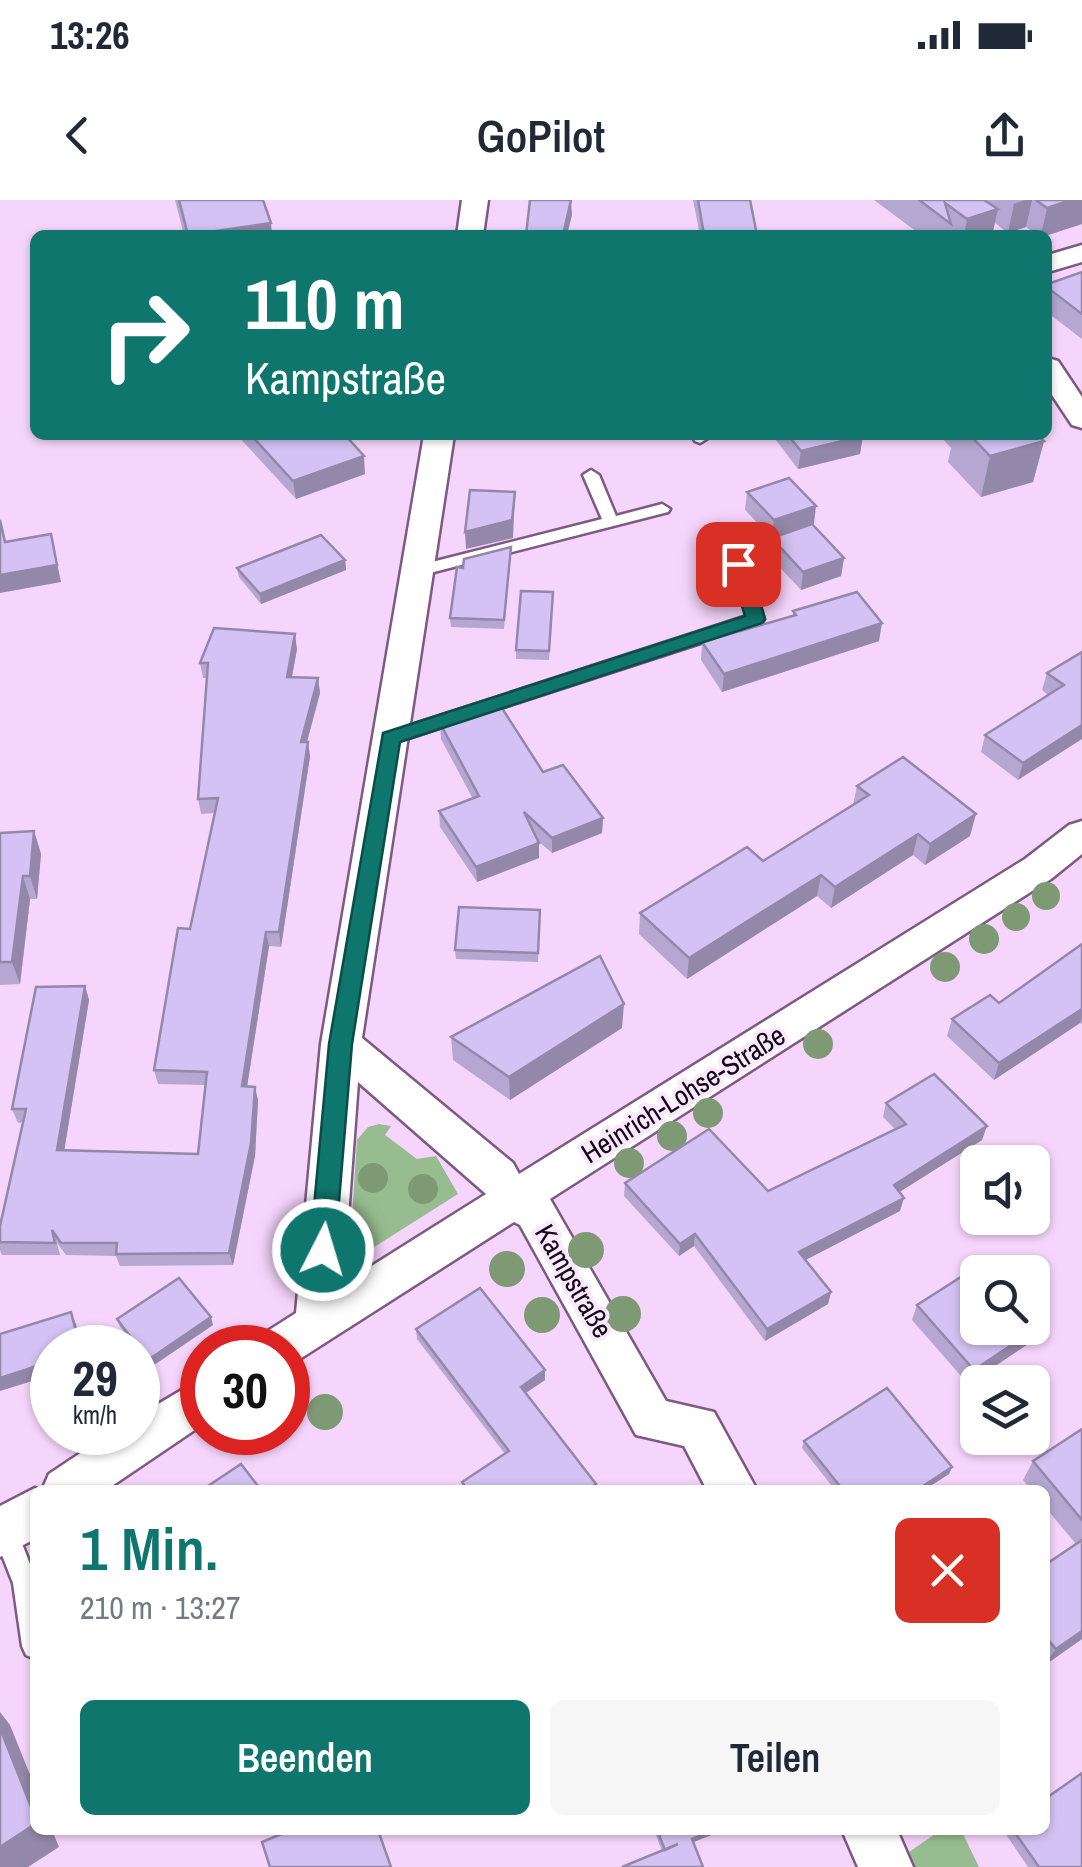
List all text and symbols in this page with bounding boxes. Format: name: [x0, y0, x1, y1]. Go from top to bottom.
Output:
text: 13:26: [50, 10, 130, 61]
text: GoPilot: [477, 105, 605, 166]
icon: back: [50, 108, 105, 163]
icon: share: [977, 108, 1032, 163]
text: 110 m: [245, 257, 405, 351]
icon: right: [80, 270, 210, 400]
text: Kampstraße: [245, 347, 446, 408]
pin: [696, 522, 781, 607]
icon: arrive: [711, 537, 766, 592]
street label: Heinrich-Lohse-Straße: [574, 1016, 792, 1172]
map controls: [960, 1145, 1050, 1455]
button: sound: [960, 1145, 1050, 1235]
position arrow: [271, 1198, 375, 1302]
street label: Kampstraße: [526, 1217, 622, 1345]
button: search: [960, 1255, 1050, 1345]
speed limit sign: 30: [180, 1325, 310, 1455]
text: 29: [72, 1344, 118, 1412]
button: layers: [960, 1365, 1050, 1455]
text: km/h: [73, 1398, 117, 1432]
text: 1 Min.: [80, 1508, 219, 1589]
button: close: [895, 1518, 1000, 1623]
text: 210 m · 13:27: [80, 1586, 240, 1629]
button: Beenden: [80, 1700, 530, 1815]
button: Teilen: [550, 1700, 1000, 1815]

